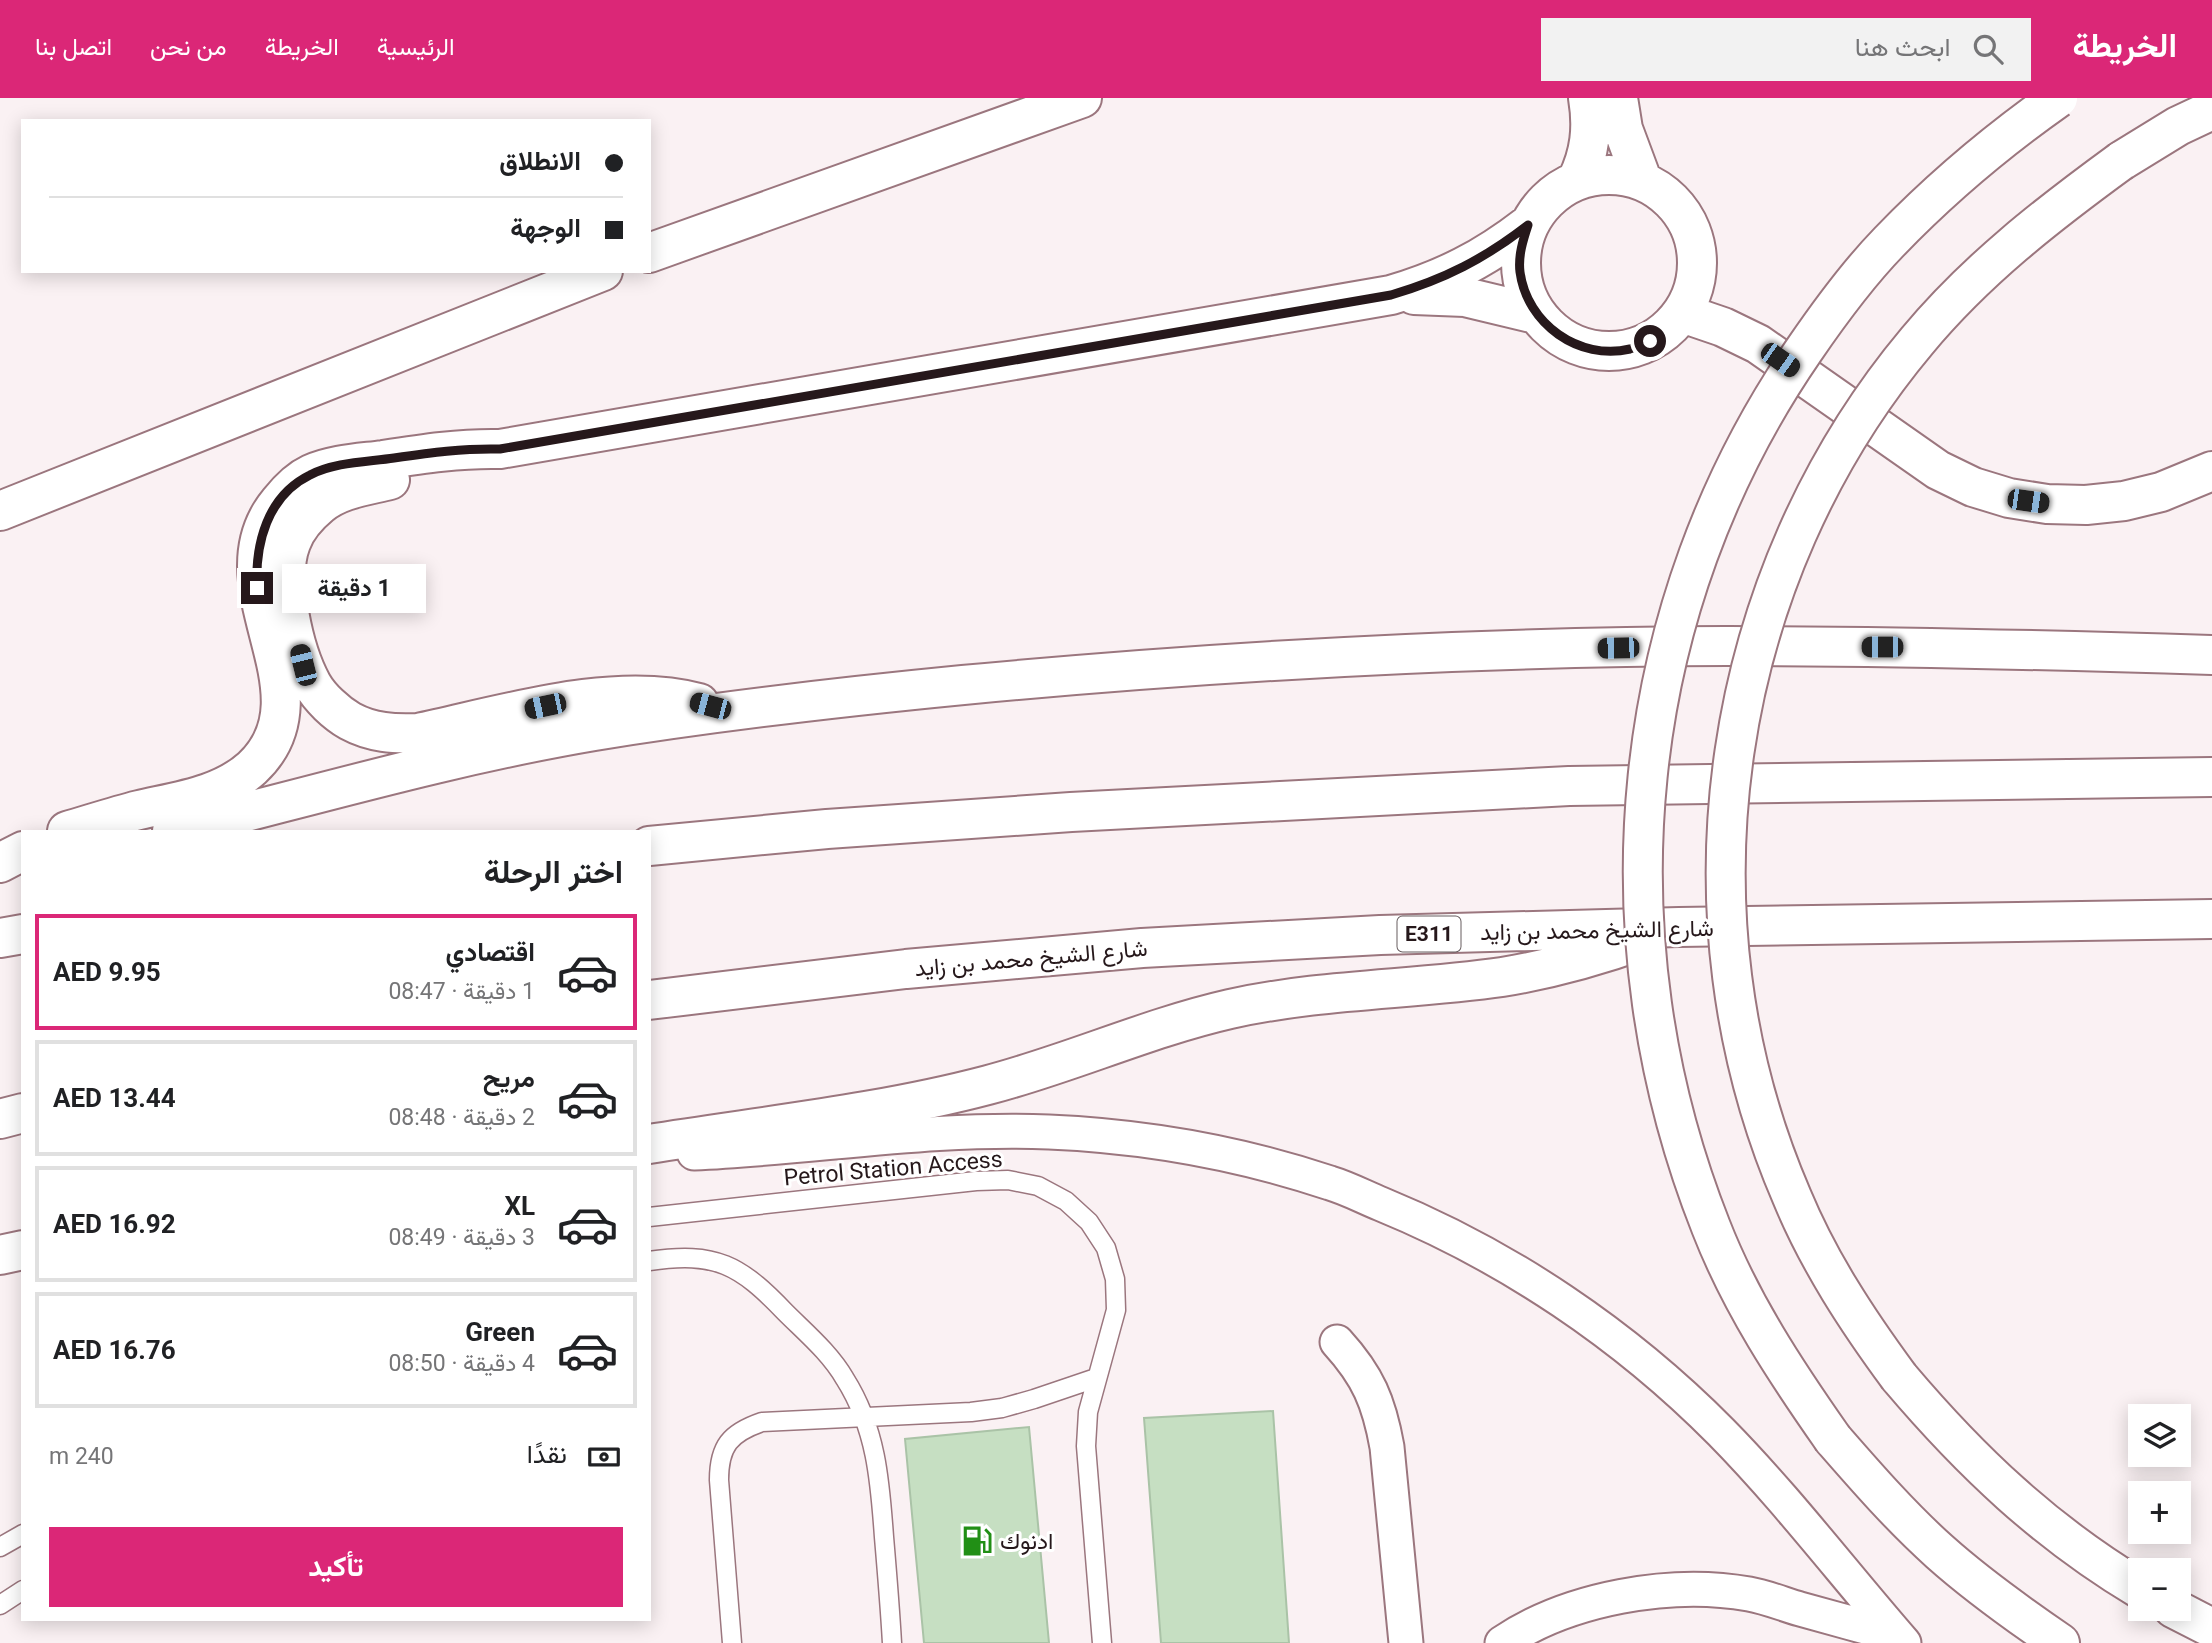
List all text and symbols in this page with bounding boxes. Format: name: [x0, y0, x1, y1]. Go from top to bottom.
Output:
search box: [1541, 18, 2031, 81]
text: الخريطة: [2073, 26, 2177, 65]
icon: search: [1969, 30, 2007, 68]
text: ابحث هنا: [1855, 32, 1951, 62]
text: اتصل بنا: [35, 33, 112, 61]
text: من نحن: [150, 33, 227, 61]
text: الخريطة: [265, 33, 339, 61]
text: الرئيسية: [377, 33, 454, 61]
text: الانطلاق: [499, 146, 581, 176]
text: الوجهة: [510, 213, 581, 243]
route start: [1634, 325, 1666, 357]
car: [1757, 339, 1804, 381]
car: [2006, 488, 2051, 514]
callout: 1 دقيقة: [282, 564, 425, 612]
route end: [241, 572, 273, 604]
text: 1 دقيقة: [317, 575, 391, 602]
car: [1597, 637, 1640, 659]
car: [1862, 637, 1904, 658]
car: [288, 642, 319, 688]
car: [687, 690, 734, 722]
car: [523, 691, 568, 721]
text: اختر الرحلة: [484, 853, 623, 891]
street label: شارع الشيخ محمد بن زايد: [1480, 915, 1714, 948]
road number: E311: [1398, 916, 1460, 952]
street label: شارع الشيخ محمد بن زايد: [913, 935, 1149, 984]
text: اقتصادي: [446, 937, 535, 967]
icon: car: [556, 941, 619, 1004]
text: AED 9.95: [53, 957, 161, 987]
text: 1 دقيقة · 08:47: [388, 978, 535, 1005]
text: مريح: [483, 1063, 535, 1093]
icon: car: [556, 1067, 619, 1130]
text: AED 13.44: [53, 1083, 176, 1113]
text: 2 دقيقة · 08:48: [388, 1104, 535, 1131]
street label: Petrol Station Access: [783, 1145, 1004, 1192]
text: XL: [504, 1191, 535, 1221]
icon: car: [556, 1193, 619, 1256]
text: AED 16.92: [53, 1209, 176, 1239]
text: 3 دقيقة · 08:49: [388, 1224, 535, 1251]
text: Green: [465, 1317, 535, 1347]
icon: car: [556, 1319, 619, 1382]
text: AED 16.76: [53, 1335, 176, 1365]
text: 4 دقيقة · 08:50: [388, 1350, 535, 1377]
map controls: [2128, 1404, 2191, 1621]
button: layers: [2128, 1404, 2191, 1467]
icon: cash: [585, 1438, 623, 1476]
text: نقدًا: [527, 1439, 567, 1469]
text: 240 m: [49, 1443, 114, 1470]
button: +: [2128, 1481, 2191, 1544]
fuel station icon: ادنوك: [960, 1524, 994, 1558]
button: تأكيد: [49, 1527, 623, 1607]
place label: ادنوك: [1000, 1528, 1053, 1556]
button: −: [2128, 1558, 2191, 1621]

